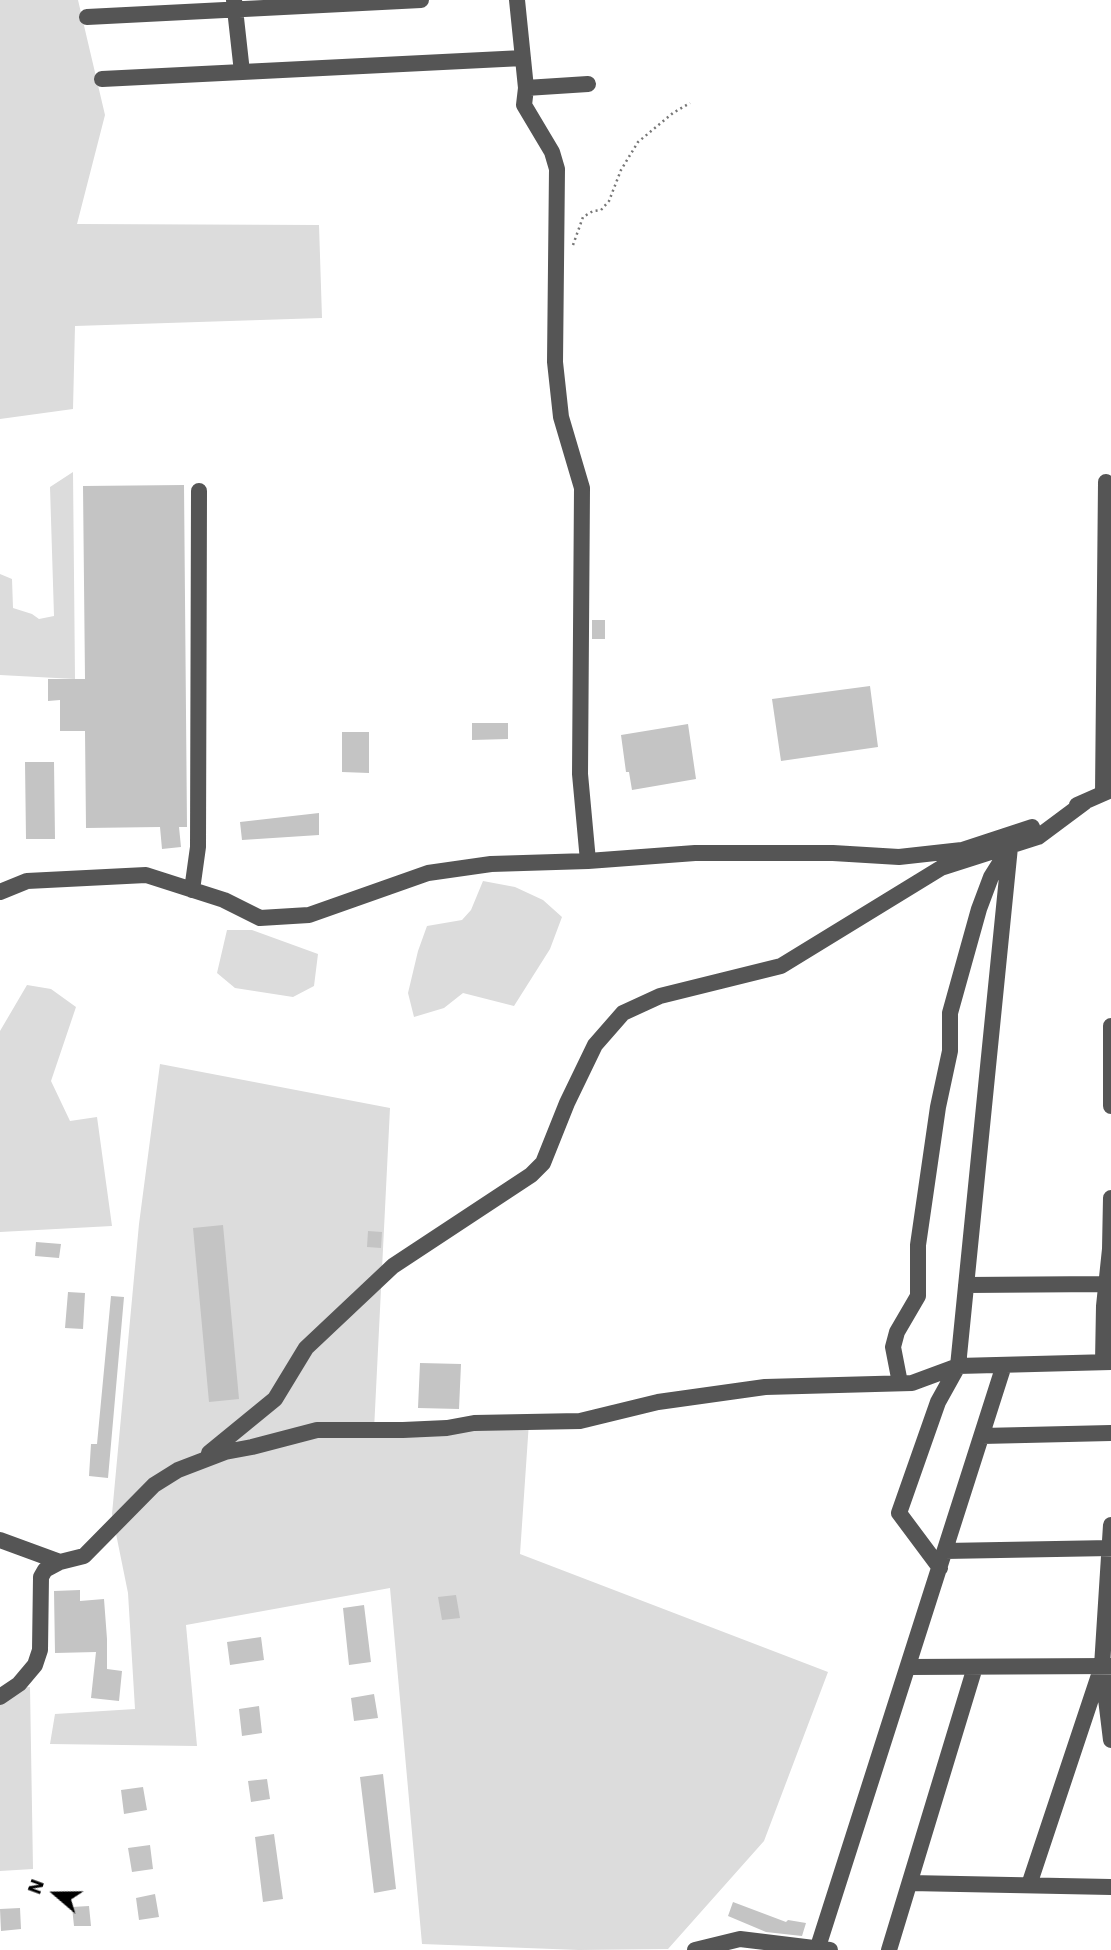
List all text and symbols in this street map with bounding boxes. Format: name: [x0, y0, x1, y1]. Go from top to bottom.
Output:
north arrow: [21, 1859, 91, 1929]
text: N: [23, 1876, 49, 1897]

